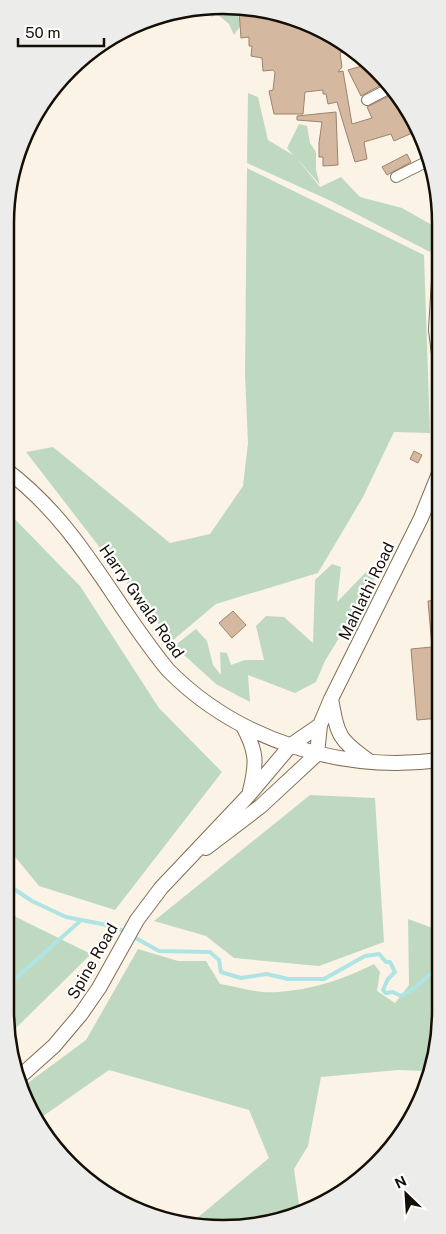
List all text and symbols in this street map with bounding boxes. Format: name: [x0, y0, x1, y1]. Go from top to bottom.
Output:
scale bar: [18, 15, 104, 47]
text: 50 m: [25, 24, 60, 41]
street label: Mahlathi Road: [335, 539, 398, 643]
street label: Harry Gwala Road: [95, 541, 188, 662]
street label: Spine Road: [63, 920, 122, 1003]
north arrow: [381, 1169, 431, 1219]
text: N: [392, 1173, 409, 1192]

